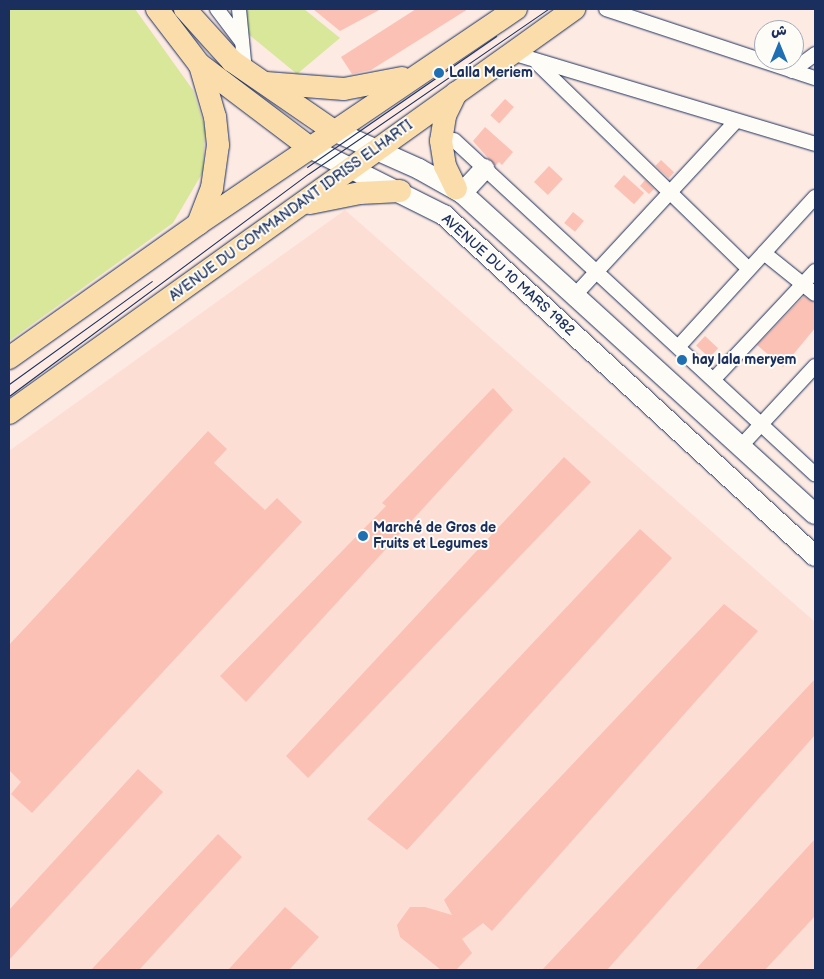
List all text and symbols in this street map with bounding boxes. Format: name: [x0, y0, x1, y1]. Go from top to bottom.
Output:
north arrow: [754, 20, 804, 70]
text: ش: [771, 22, 787, 39]
place label: Lalla Meriem: [449, 65, 533, 81]
marker: Lalla Meriem: [433, 67, 445, 79]
street label: AVENUE DU COMMANDANT IDRISS ELHARTI: [166, 117, 416, 305]
street label: AVENUE DU 10 MARS 1982: [438, 211, 578, 339]
place label: hay lala meryem: [692, 352, 797, 368]
marker: hay lala meryem: [676, 354, 688, 366]
place label: Marché de Gros de Fruits et Legumes: [373, 520, 496, 552]
marker: Marché de Gros de Fruits et Legumes: [357, 530, 369, 542]

